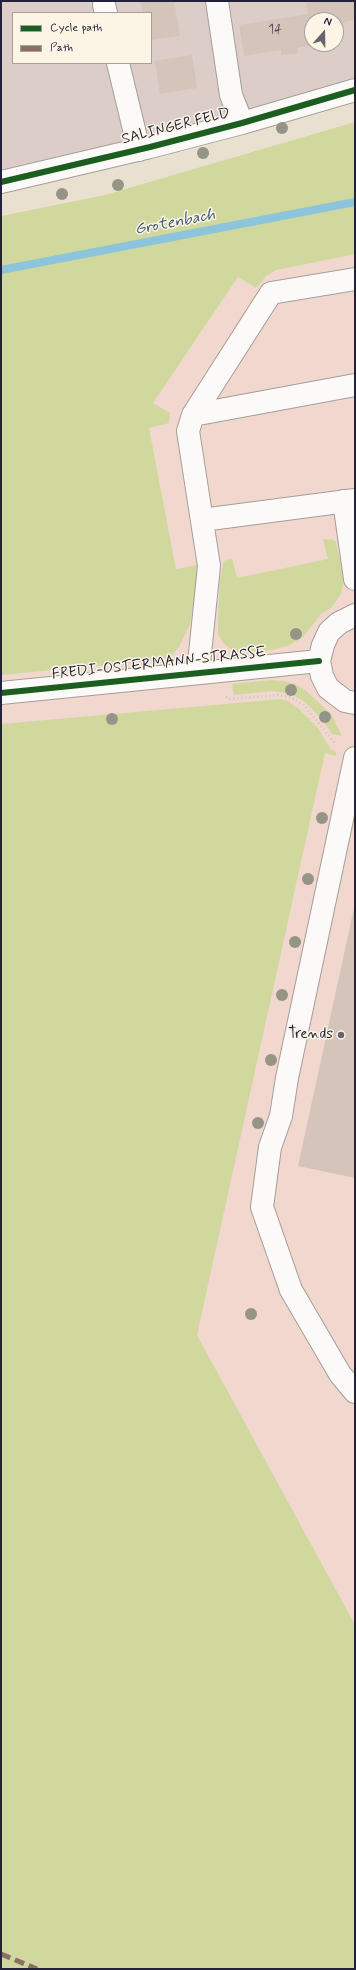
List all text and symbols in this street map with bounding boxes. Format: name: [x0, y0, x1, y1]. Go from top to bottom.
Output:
legend: [12, 12, 152, 64]
north arrow: [304, 12, 344, 52]
text: N: [322, 14, 334, 29]
text: Cycle path: [50, 20, 102, 36]
house number: 14: [268, 22, 282, 38]
text: Path: [50, 40, 73, 56]
street label: SALINGER FELD: [120, 105, 232, 149]
water label: Grotenbach: [133, 206, 217, 240]
street label: FREDI-OSTERMANN-STRASSE: [51, 644, 267, 684]
place label: Trends: [288, 1026, 333, 1044]
marker: Trends: [336, 1030, 346, 1040]

